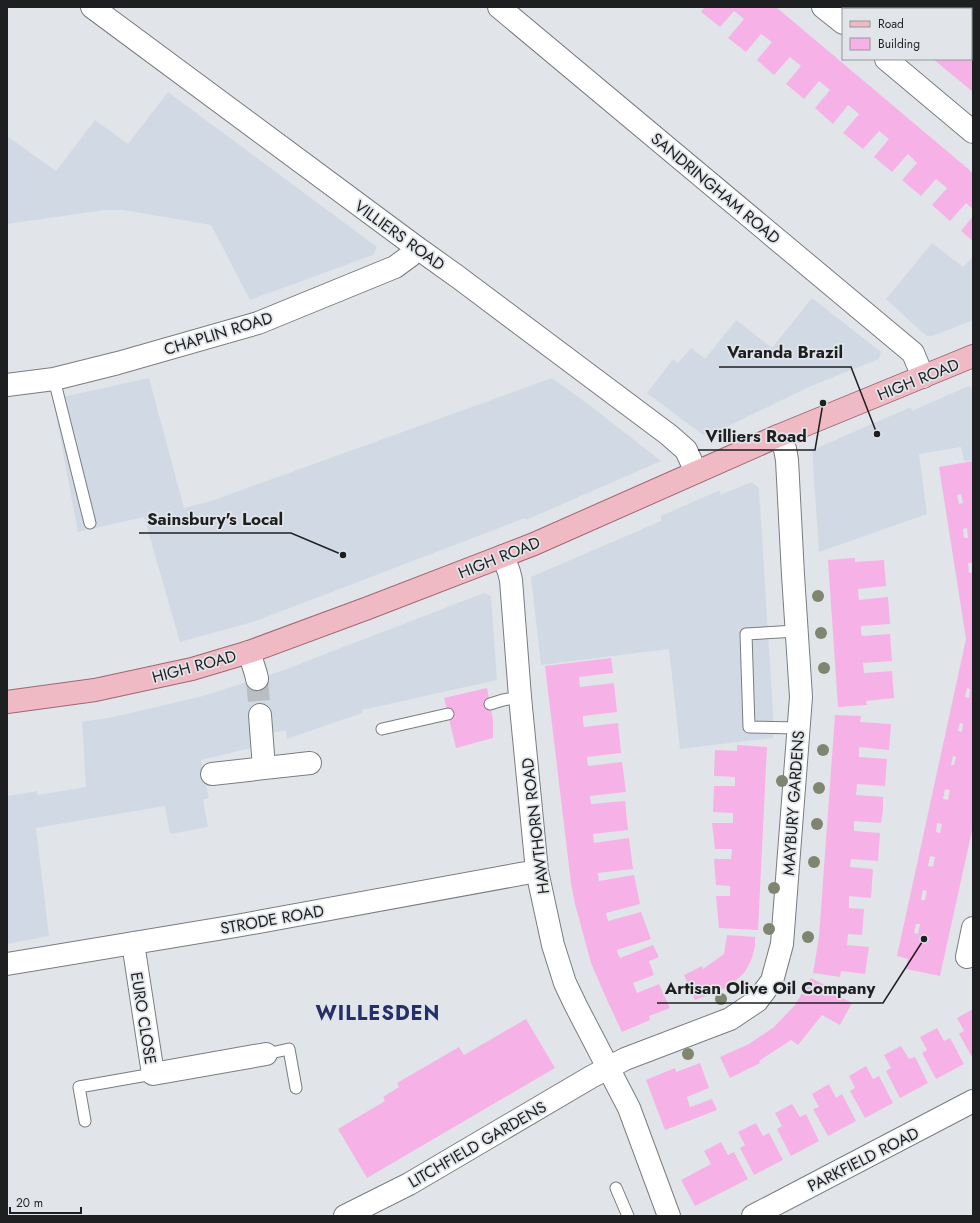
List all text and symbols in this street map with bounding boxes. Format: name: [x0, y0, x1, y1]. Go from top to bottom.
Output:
legend: [842, 8, 972, 60]
text: Road: [878, 15, 904, 33]
text: Building: [878, 35, 920, 53]
street label: SANDRINGHAM ROAD: [646, 127, 785, 250]
street label: VILLIERS ROAD: [350, 195, 450, 276]
street label: CHAPLIN ROAD: [161, 306, 275, 361]
callout: Varanda Brazil: [719, 338, 851, 367]
text: Varanda Brazil: [726, 340, 843, 364]
street label: HIGH ROAD: [874, 353, 963, 406]
callout: Villiers Road: [698, 421, 815, 450]
text: Villiers Road: [704, 424, 807, 448]
callout: Sainsbury's Local: [139, 504, 291, 533]
text: Sainsbury's Local: [147, 507, 283, 531]
street label: HIGH ROAD: [455, 531, 544, 584]
street label: HIGH ROAD: [149, 644, 239, 689]
street label: MAYBURY GARDENS: [777, 730, 810, 876]
street label: HAWTHORN ROAD: [516, 756, 555, 895]
street label: STRODE ROAD: [218, 899, 326, 940]
street label: EURO CLOSE: [125, 970, 162, 1066]
callout: Artisan Olive Oil Company: [657, 974, 883, 1003]
text: Artisan Olive Oil Company: [664, 976, 876, 1000]
district label: WILLESDEN: [316, 999, 440, 1028]
street label: LITCHFIELD GARDENS: [404, 1095, 551, 1193]
street label: PARKFIELD ROAD: [803, 1121, 923, 1197]
scale bar: [10, 1189, 81, 1215]
text: 20 m: [16, 1194, 43, 1212]

